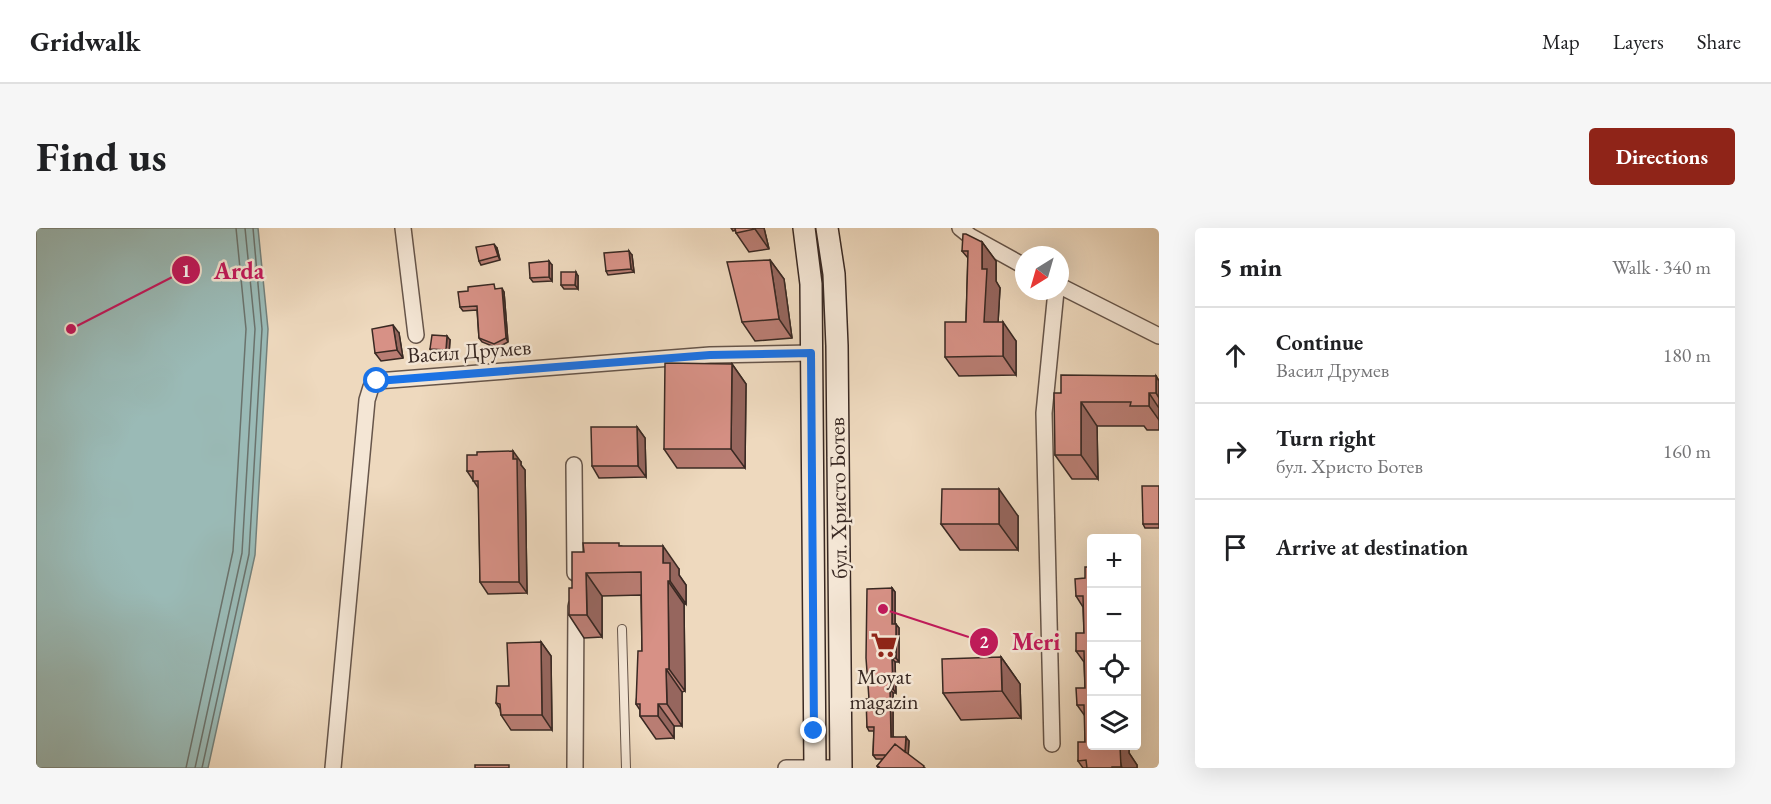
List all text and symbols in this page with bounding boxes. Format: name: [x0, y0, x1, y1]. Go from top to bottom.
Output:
text: Gridwalk: [30, 23, 141, 59]
text: Map: [1542, 28, 1580, 55]
text: Layers: [1613, 28, 1664, 55]
text: Share: [1697, 28, 1741, 55]
button: Directions: [1589, 128, 1735, 185]
text: Find us: [36, 129, 167, 184]
north arrow: [1015, 246, 1069, 300]
callout: Arda: [171, 249, 276, 291]
text: 5 min: [1219, 250, 1282, 284]
text: Walk · 340 m: [1612, 254, 1711, 280]
text: Arda: [213, 255, 265, 286]
text: 1: [181, 259, 191, 282]
text: Continue: [1276, 328, 1363, 357]
street label: Васил Друмев: [406, 332, 532, 370]
icon: ahead: [1219, 339, 1252, 372]
text: 180 m: [1663, 342, 1711, 368]
text: Васил Друмев: [1276, 357, 1389, 383]
route start: [363, 367, 389, 393]
street label: бул. Христо Ботев: [822, 417, 854, 579]
text: Turn right: [1276, 424, 1375, 453]
icon: right: [1219, 435, 1252, 468]
text: 160 m: [1663, 438, 1711, 464]
text: бул. Христо Ботев: [1276, 453, 1423, 479]
icon: arrive: [1219, 531, 1252, 564]
text: Arrive at destination: [1276, 533, 1468, 562]
map controls: [1087, 534, 1141, 750]
button: +: [1087, 534, 1141, 588]
button: −: [1087, 588, 1141, 642]
callout: Meri: [969, 621, 1072, 663]
text: Meri: [1012, 626, 1060, 657]
supermarket icon: Moyat magazin: [869, 630, 899, 660]
text: 2: [979, 630, 989, 653]
button: locate: [1087, 642, 1141, 696]
place label: Moyat magazin: [849, 662, 919, 716]
button: layers: [1087, 696, 1141, 750]
route end: [800, 717, 826, 743]

